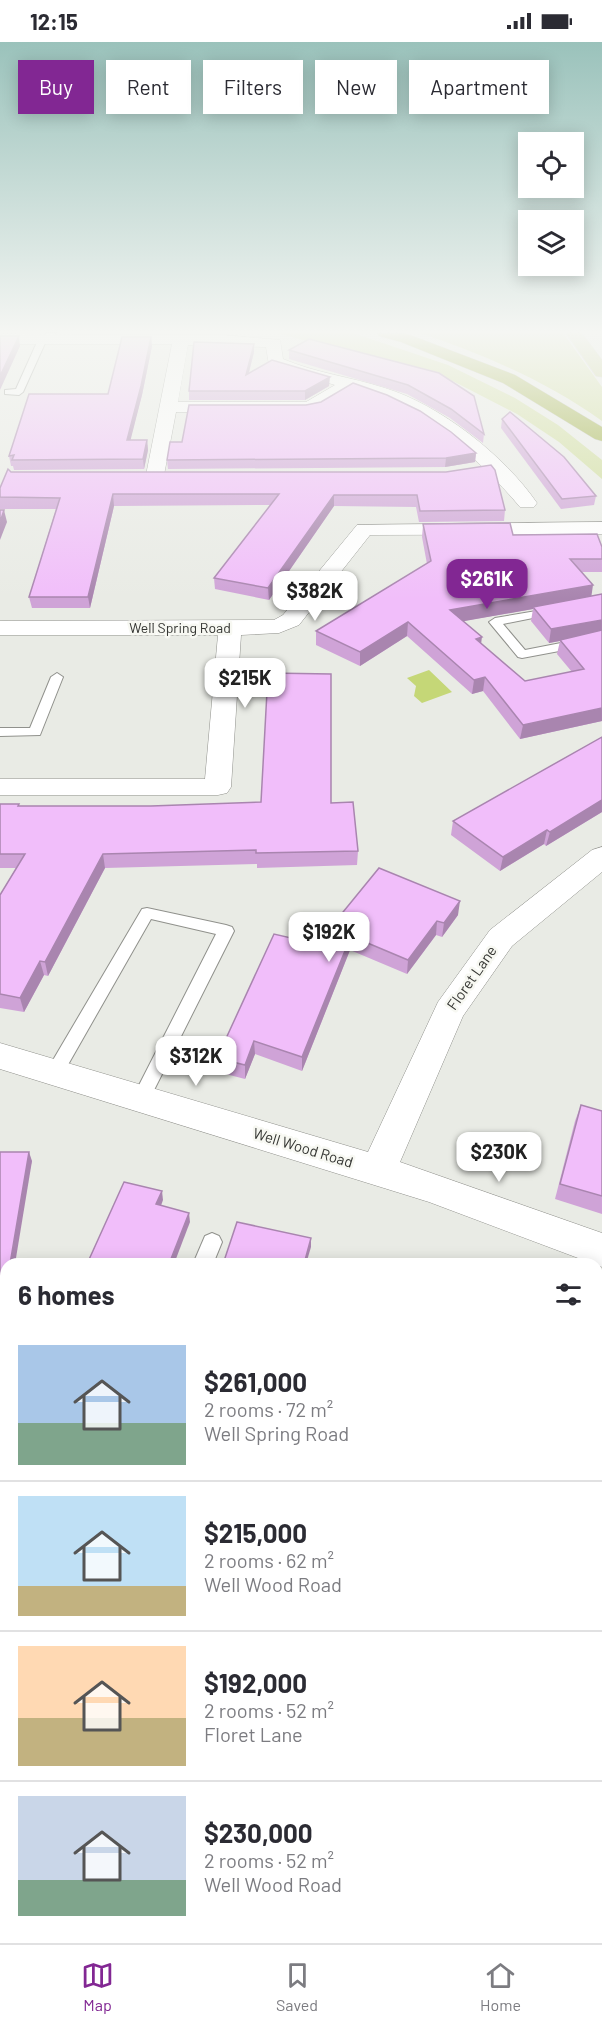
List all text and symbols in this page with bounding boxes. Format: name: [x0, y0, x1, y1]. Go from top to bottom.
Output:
text: 12:15: [30, 8, 78, 34]
chip: Buy: [18, 60, 94, 114]
chip: Rent: [106, 60, 191, 114]
chip: Filters: [203, 60, 303, 114]
chip: New: [315, 60, 397, 114]
chip: Apartment: [409, 60, 549, 114]
map controls: [518, 132, 584, 276]
button: locate: [518, 132, 584, 198]
button: layers: [518, 210, 584, 276]
pin: $261K: [445, 559, 529, 610]
text: $261K: [461, 566, 513, 590]
pin: $382K: [273, 571, 357, 622]
text: $382K: [287, 578, 343, 602]
street label: Well Spring Road: [129, 619, 231, 636]
pin: $215K: [203, 658, 287, 709]
text: $215K: [219, 665, 271, 689]
pin: $192K: [287, 912, 371, 963]
text: $192K: [303, 919, 355, 943]
street label: Floret Lane: [443, 942, 500, 1013]
pin: $312K: [154, 1036, 238, 1087]
text: $312K: [170, 1043, 222, 1067]
street label: Well Wood Road: [251, 1123, 355, 1171]
pin: $230K: [457, 1132, 541, 1183]
text: $230K: [470, 1139, 528, 1163]
icon: filters: [552, 1278, 585, 1311]
text: 6 homes: [18, 1279, 115, 1310]
text: $261,000: [204, 1366, 307, 1397]
icon: home: [66, 1369, 138, 1441]
text: 2 rooms · 72 m²: [204, 1397, 333, 1421]
text: Well Spring Road: [204, 1421, 349, 1445]
text: $215,000: [204, 1517, 307, 1548]
icon: home: [66, 1520, 138, 1592]
text: 2 rooms · 62 m²: [204, 1548, 334, 1572]
text: Well Wood Road: [204, 1572, 342, 1596]
text: $192,000: [204, 1667, 307, 1698]
icon: home: [66, 1670, 138, 1742]
text: 2 rooms · 52 m²: [204, 1698, 334, 1722]
text: Floret Lane: [204, 1722, 303, 1746]
text: $230,000: [204, 1817, 313, 1848]
icon: home: [66, 1820, 138, 1892]
text: 2 rooms · 52 m²: [204, 1848, 334, 1872]
text: Well Wood Road: [204, 1872, 342, 1896]
tab: Map: [81, 1959, 114, 2014]
tab: Saved: [276, 1959, 318, 2014]
tab: Home: [480, 1959, 521, 2014]

